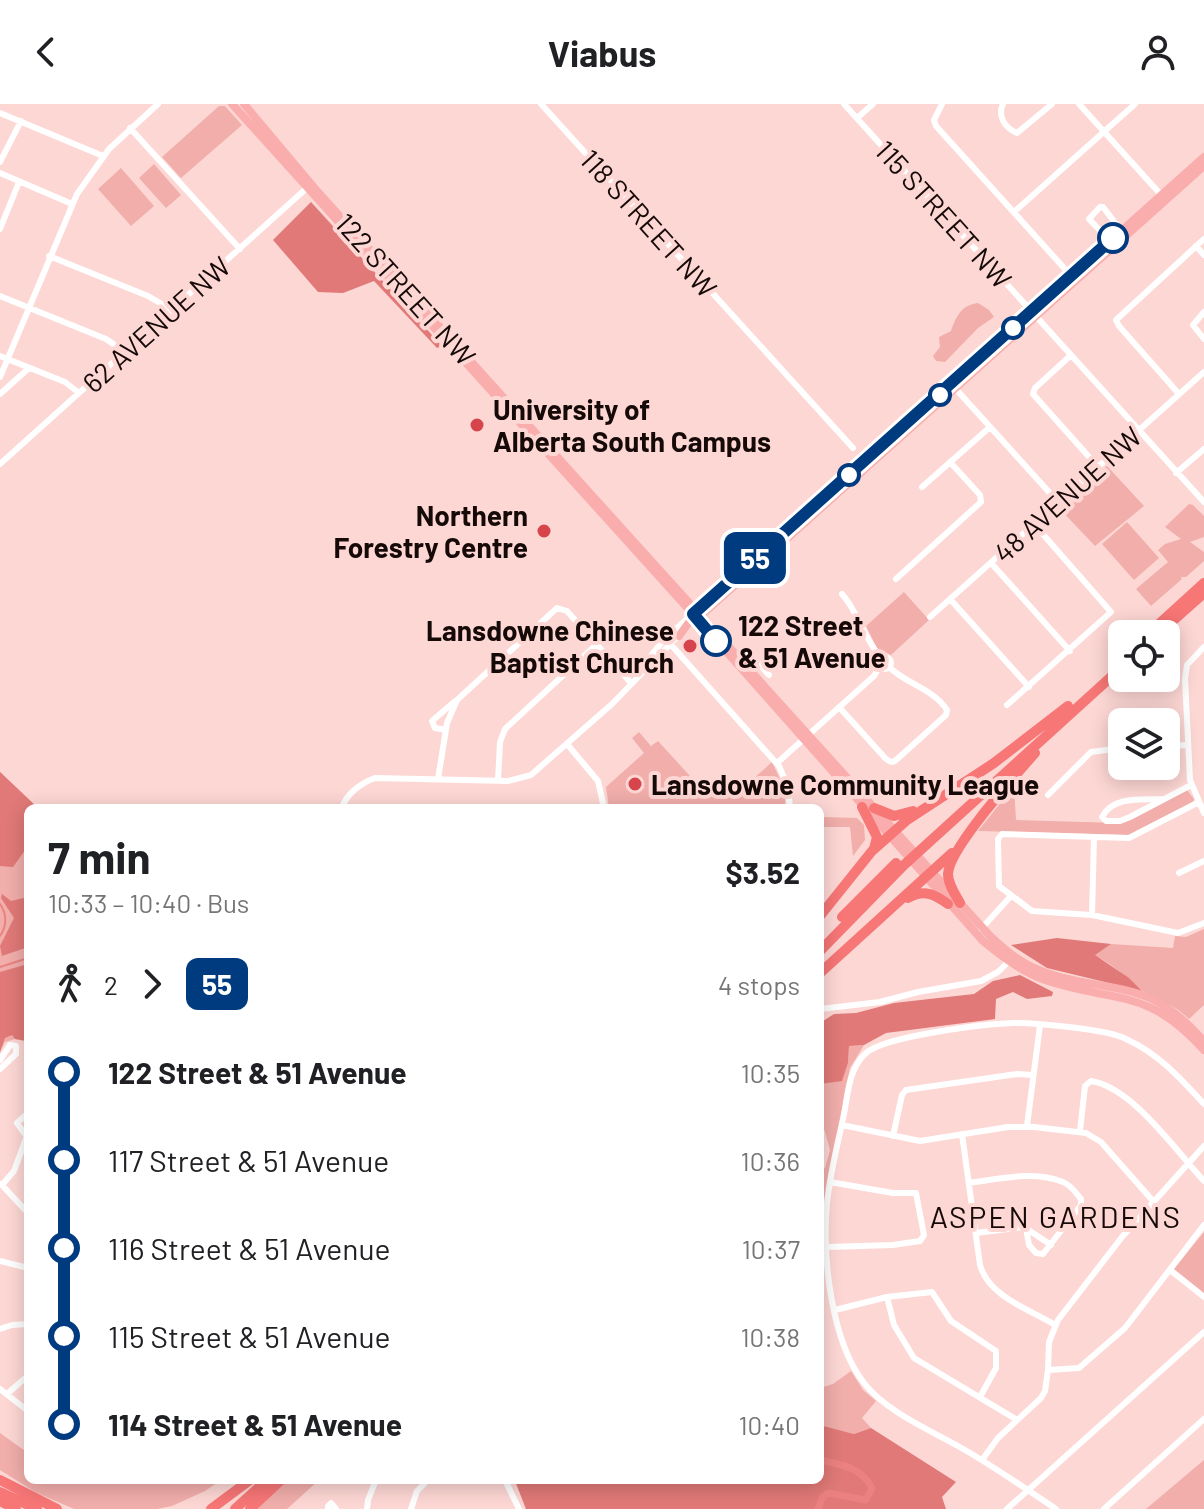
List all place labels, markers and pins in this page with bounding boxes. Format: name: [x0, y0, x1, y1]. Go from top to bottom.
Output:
unlabelled marker: [1098, 223, 1128, 253]
unlabelled marker: [1002, 317, 1024, 339]
unlabelled marker: [929, 384, 951, 406]
place label: University of Alberta South Campus: [493, 392, 771, 458]
marker: University of Alberta South Campus: [468, 416, 486, 434]
unlabelled marker: [838, 464, 860, 486]
place label: Northern Forestry Centre: [334, 498, 528, 564]
marker: Northern Forestry Centre: [535, 522, 553, 540]
place label: 122 Street & 51 Avenue: [738, 608, 886, 674]
place label: Lansdowne Chinese Baptist Church: [426, 613, 674, 679]
marker: 122 Street & 51 Avenue: [701, 626, 731, 656]
marker: Lansdowne Chinese Baptist Church: [681, 637, 699, 655]
place label: Lansdowne Community League: [651, 767, 1039, 801]
marker: Lansdowne Community League: [626, 775, 644, 793]

